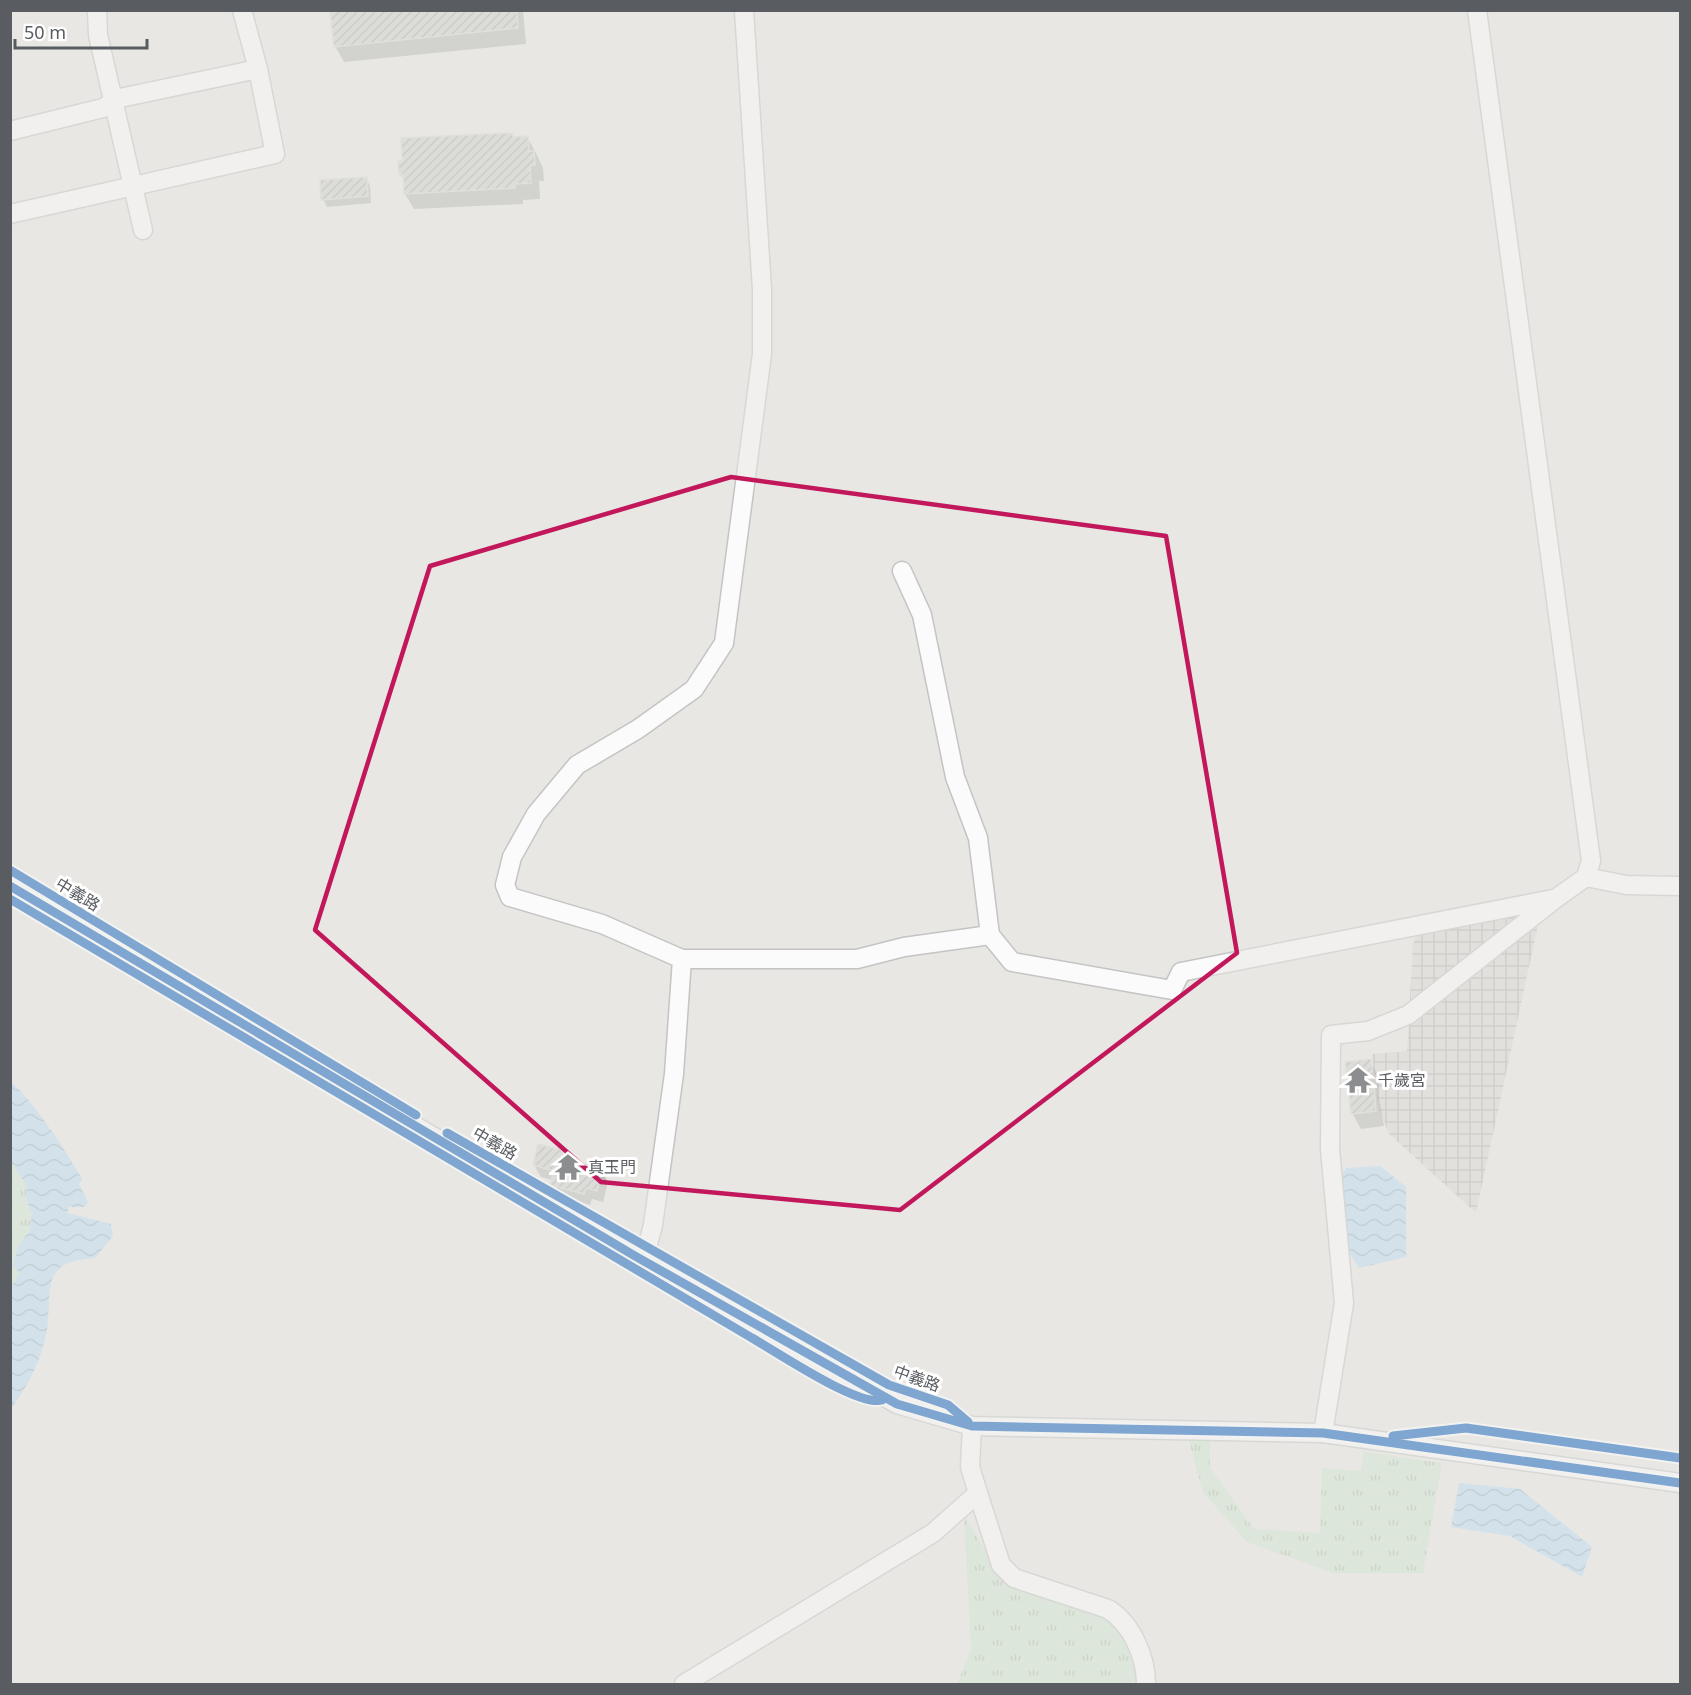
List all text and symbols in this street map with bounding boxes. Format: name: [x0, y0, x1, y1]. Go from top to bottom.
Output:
scale bar: [15, 12, 147, 50]
text: 50 m: [24, 20, 66, 44]
street label: 中義路: [52, 872, 104, 916]
temple icon: 千歲宮: [1343, 1065, 1373, 1095]
place label: 千歲宮: [1378, 1069, 1426, 1091]
street label: 中義路: [469, 1121, 521, 1165]
temple icon: 真玉門: [553, 1152, 583, 1182]
place label: 真玉門: [588, 1156, 636, 1178]
street label: 中義路: [891, 1359, 943, 1397]

